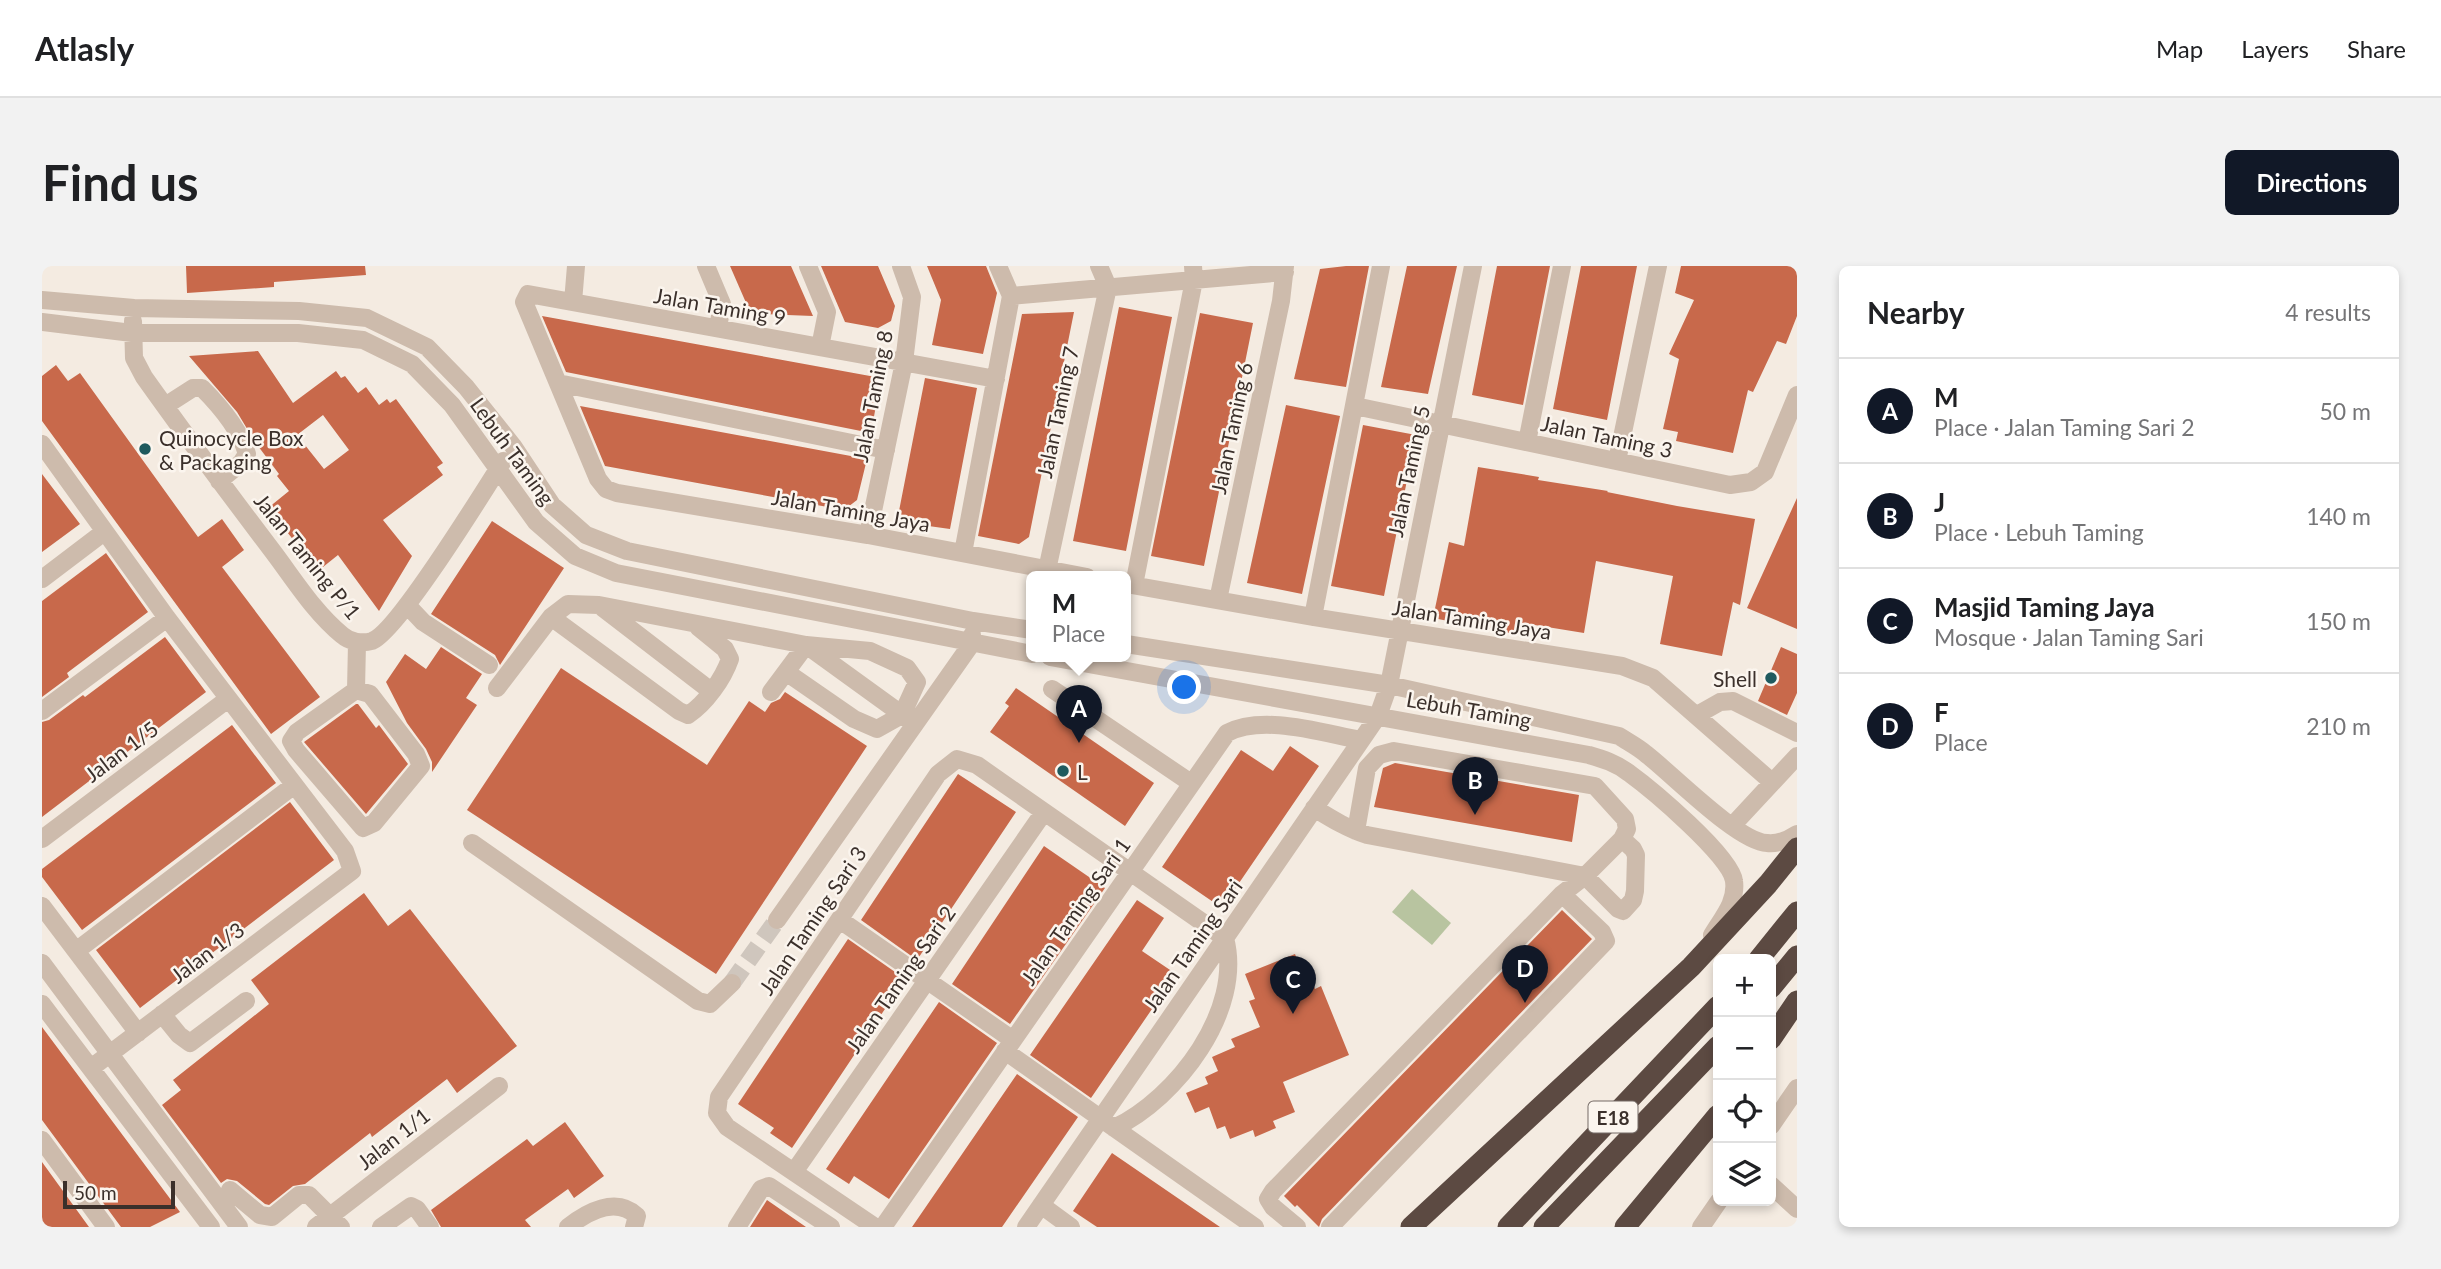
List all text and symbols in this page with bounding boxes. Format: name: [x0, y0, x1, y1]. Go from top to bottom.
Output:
text: Atlasly: [35, 28, 134, 68]
text: Map: [2156, 34, 2203, 63]
text: Layers: [2241, 34, 2309, 63]
text: Share: [2347, 34, 2406, 63]
button: Directions: [2225, 150, 2399, 215]
text: Find us: [42, 153, 199, 211]
street label: Jalan Taming 9: [652, 282, 788, 330]
text: Nearby: [1867, 294, 1965, 330]
text: 4 results: [2285, 298, 2371, 326]
street label: Jalan Taming 8: [847, 328, 897, 464]
street label: Jalan Taming 7: [1031, 344, 1083, 480]
street label: Jalan Taming 6: [1205, 360, 1257, 496]
text: M: [1934, 381, 1959, 413]
street label: Lebuh Taming: [466, 393, 560, 510]
text: A: [1882, 397, 1898, 425]
text: 50 m: [2320, 397, 2371, 425]
street label: Jalan Taming 5: [1382, 403, 1434, 539]
street label: Jalan Taming 3: [1539, 410, 1675, 462]
text: Place · Jalan Taming Sari 2: [1934, 413, 2195, 441]
place label: Quinocycle Box & Packaging: [159, 425, 304, 474]
marker: Quinocycle Box & Packaging: [137, 441, 153, 457]
street label: Jalan Taming Jaya: [770, 484, 932, 536]
text: J: [1934, 486, 1945, 518]
street label: Jalan Taming P/1: [250, 488, 366, 624]
text: B: [1882, 502, 1898, 530]
text: 140 m: [2306, 502, 2371, 530]
text: Place · Lebuh Taming: [1934, 518, 2144, 546]
popup: [1026, 571, 1131, 662]
text: M: [1052, 587, 1076, 619]
text: Masjid Taming Jaya: [1934, 591, 2155, 623]
street label: Jalan Taming Jaya: [1391, 594, 1553, 644]
text: C: [1882, 607, 1898, 635]
text: 150 m: [2306, 607, 2371, 635]
text: Place: [1052, 619, 1105, 647]
text: Mosque · Jalan Taming Sari: [1934, 623, 2204, 651]
place label: Shell: [1713, 666, 1757, 691]
your location: [1167, 670, 1201, 704]
marker: Shell: [1763, 670, 1779, 686]
pin: A: [1056, 685, 1102, 743]
street label: Lebuh Taming: [1405, 686, 1534, 732]
text: F: [1934, 696, 1949, 728]
text: D: [1881, 712, 1899, 740]
text: 210 m: [2306, 712, 2371, 740]
street label: Jalan 1/5: [79, 715, 163, 787]
text: Place: [1934, 728, 1988, 756]
pin: B: [1452, 757, 1498, 815]
place label: L: [1077, 759, 1088, 784]
marker: L: [1055, 763, 1071, 779]
street label: Jalan Taming Sari 1: [1015, 833, 1135, 989]
street label: Jalan Taming Sari 3: [753, 841, 871, 999]
street label: Jalan Taming Sari: [1137, 874, 1247, 1016]
street label: Jalan Taming Sari 2: [840, 901, 960, 1057]
street label: Jalan 1/3: [165, 916, 249, 988]
pin: D: [1502, 945, 1548, 1003]
map controls: [1713, 954, 1776, 1206]
button: +: [1713, 954, 1776, 1017]
pin: C: [1270, 956, 1316, 1014]
button: −: [1713, 1017, 1776, 1080]
button: locate: [1713, 1080, 1776, 1143]
street label: Jalan 1/1: [352, 1102, 434, 1174]
road number: E18: [1588, 1102, 1638, 1132]
button: layers: [1713, 1143, 1776, 1206]
scale bar: [63, 1178, 175, 1210]
text: 50 m: [74, 1181, 117, 1204]

